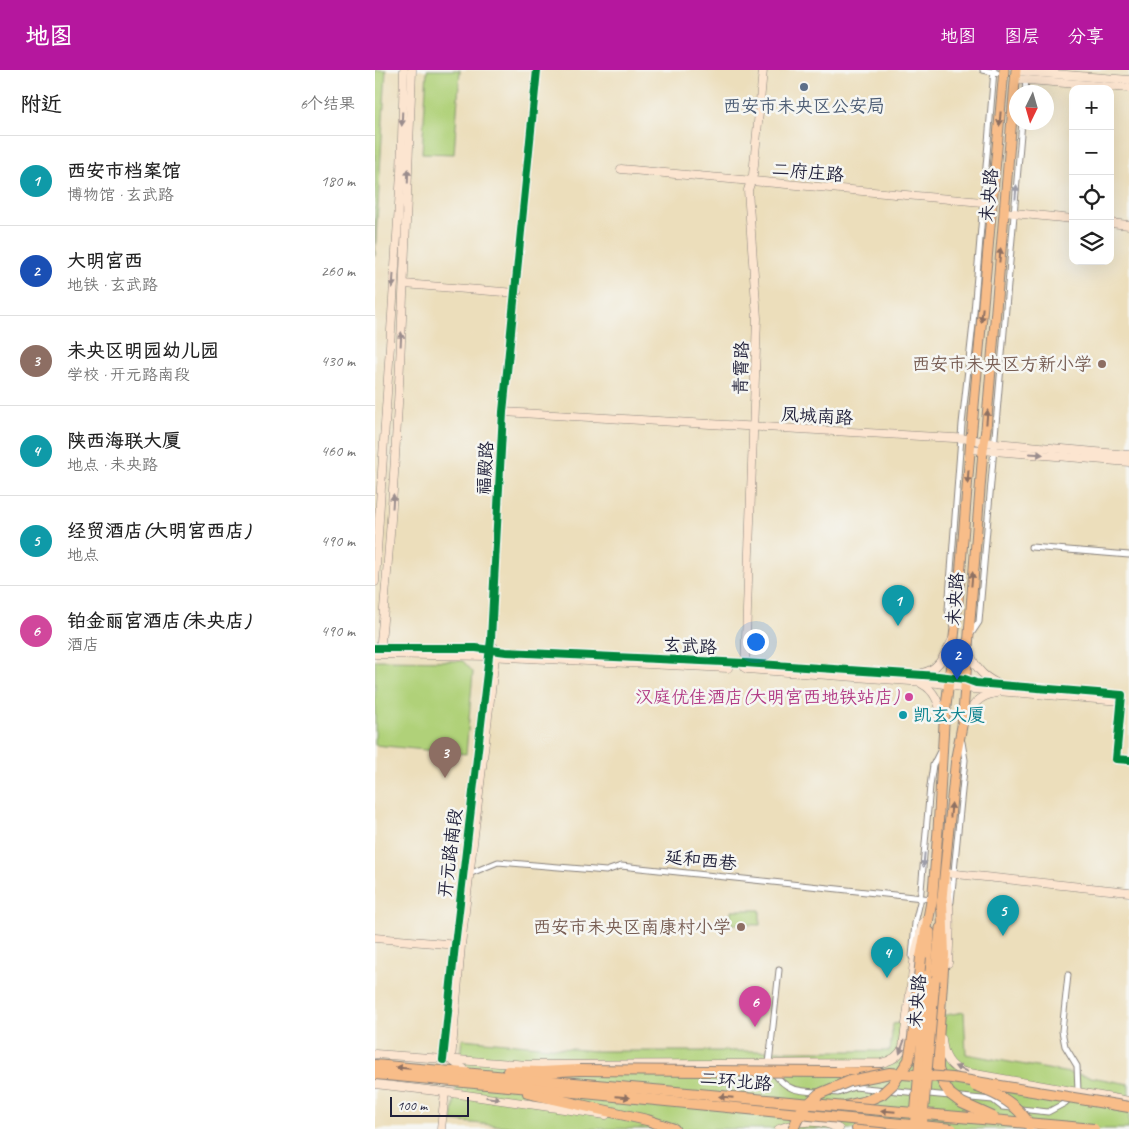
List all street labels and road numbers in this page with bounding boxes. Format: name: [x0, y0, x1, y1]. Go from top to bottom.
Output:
street label: 二府庄路: [771, 158, 845, 186]
street label: 未央路: [976, 167, 1002, 223]
street label: 青霄路: [729, 341, 753, 395]
street label: 凤城南路: [780, 403, 854, 429]
street label: 福殿路: [473, 440, 497, 496]
street label: 未央路: [942, 571, 968, 627]
street label: 玄武路: [662, 634, 718, 658]
street label: 开元路南段: [434, 807, 466, 899]
street label: 延和西巷: [664, 845, 738, 875]
street label: 未央路: [904, 973, 930, 1029]
street label: 二环北路: [699, 1067, 773, 1095]

